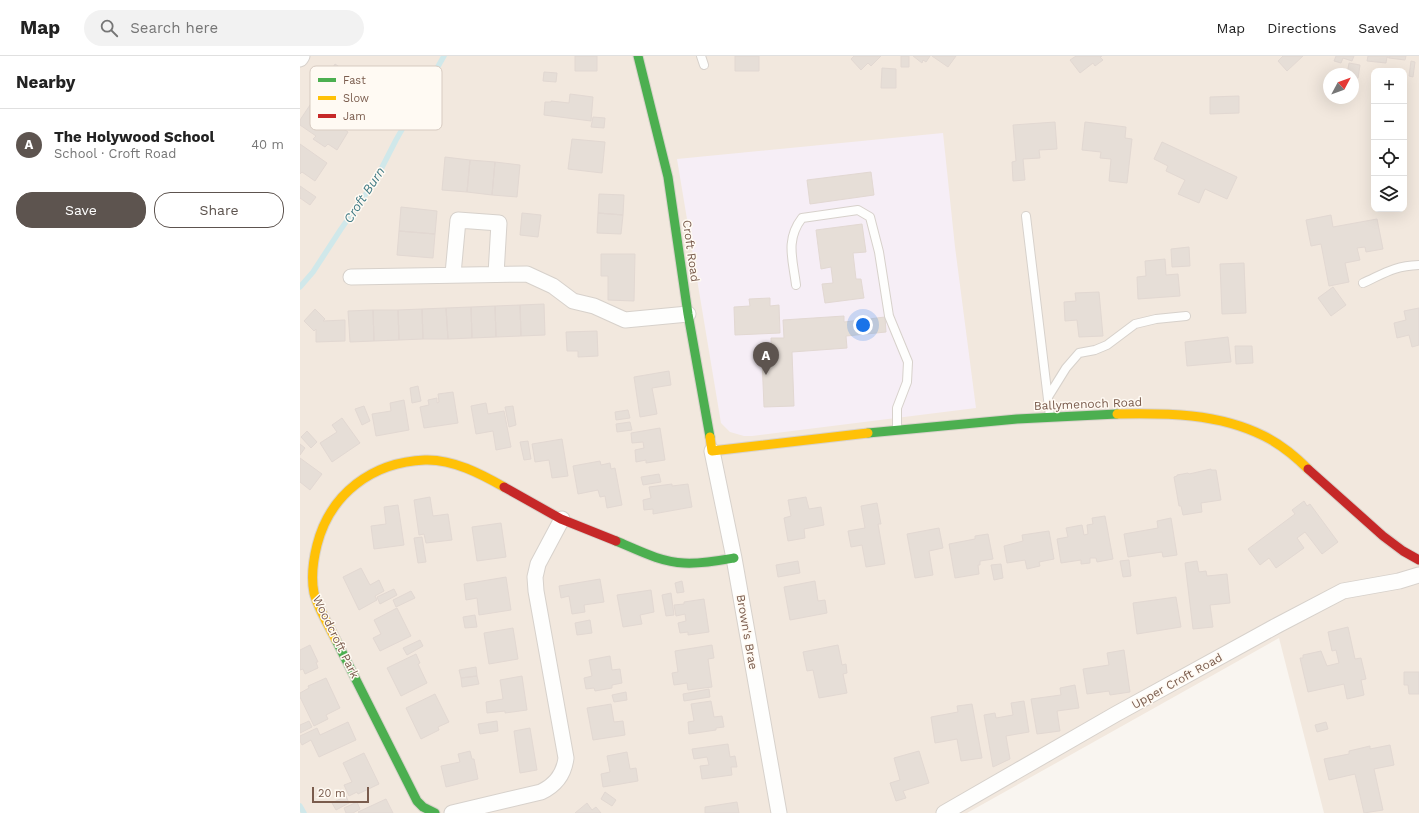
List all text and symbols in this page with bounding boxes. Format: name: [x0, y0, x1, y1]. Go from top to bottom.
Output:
search box: [84, 10, 364, 46]
text: Map: [20, 16, 60, 39]
icon: search: [98, 17, 120, 39]
text: Search here: [130, 19, 218, 37]
text: Map: [1217, 20, 1245, 36]
text: Directions: [1267, 20, 1336, 36]
text: Saved: [1358, 20, 1399, 36]
legend: [310, 66, 442, 130]
north arrow: [1323, 68, 1359, 104]
map controls: [1371, 68, 1407, 212]
button: +: [1371, 68, 1407, 104]
text: Nearby: [16, 72, 75, 92]
text: Fast: [343, 74, 366, 87]
text: Slow: [343, 92, 369, 105]
button: −: [1371, 104, 1407, 140]
text: Jam: [343, 110, 366, 123]
text: The Holywood School: [54, 128, 214, 146]
text: A: [25, 137, 33, 152]
text: 40 m: [251, 137, 284, 152]
button: locate: [1371, 140, 1407, 176]
text: School · Croft Road: [54, 146, 176, 161]
water label: Croft Burn: [340, 164, 388, 226]
button: layers: [1371, 176, 1407, 212]
button: Save: [16, 192, 146, 228]
button: Share: [154, 192, 284, 228]
street label: Croft Road: [680, 219, 702, 283]
your location: [853, 315, 873, 335]
pin: A: [753, 342, 779, 375]
street label: Ballymenoch Road: [1034, 395, 1142, 413]
street label: Woodcroft Park: [310, 593, 362, 681]
street label: Brown's Brae: [734, 593, 761, 671]
street label: Upper Croft Road: [1129, 650, 1225, 712]
scale bar: [312, 785, 369, 804]
text: 20 m: [318, 787, 346, 800]

